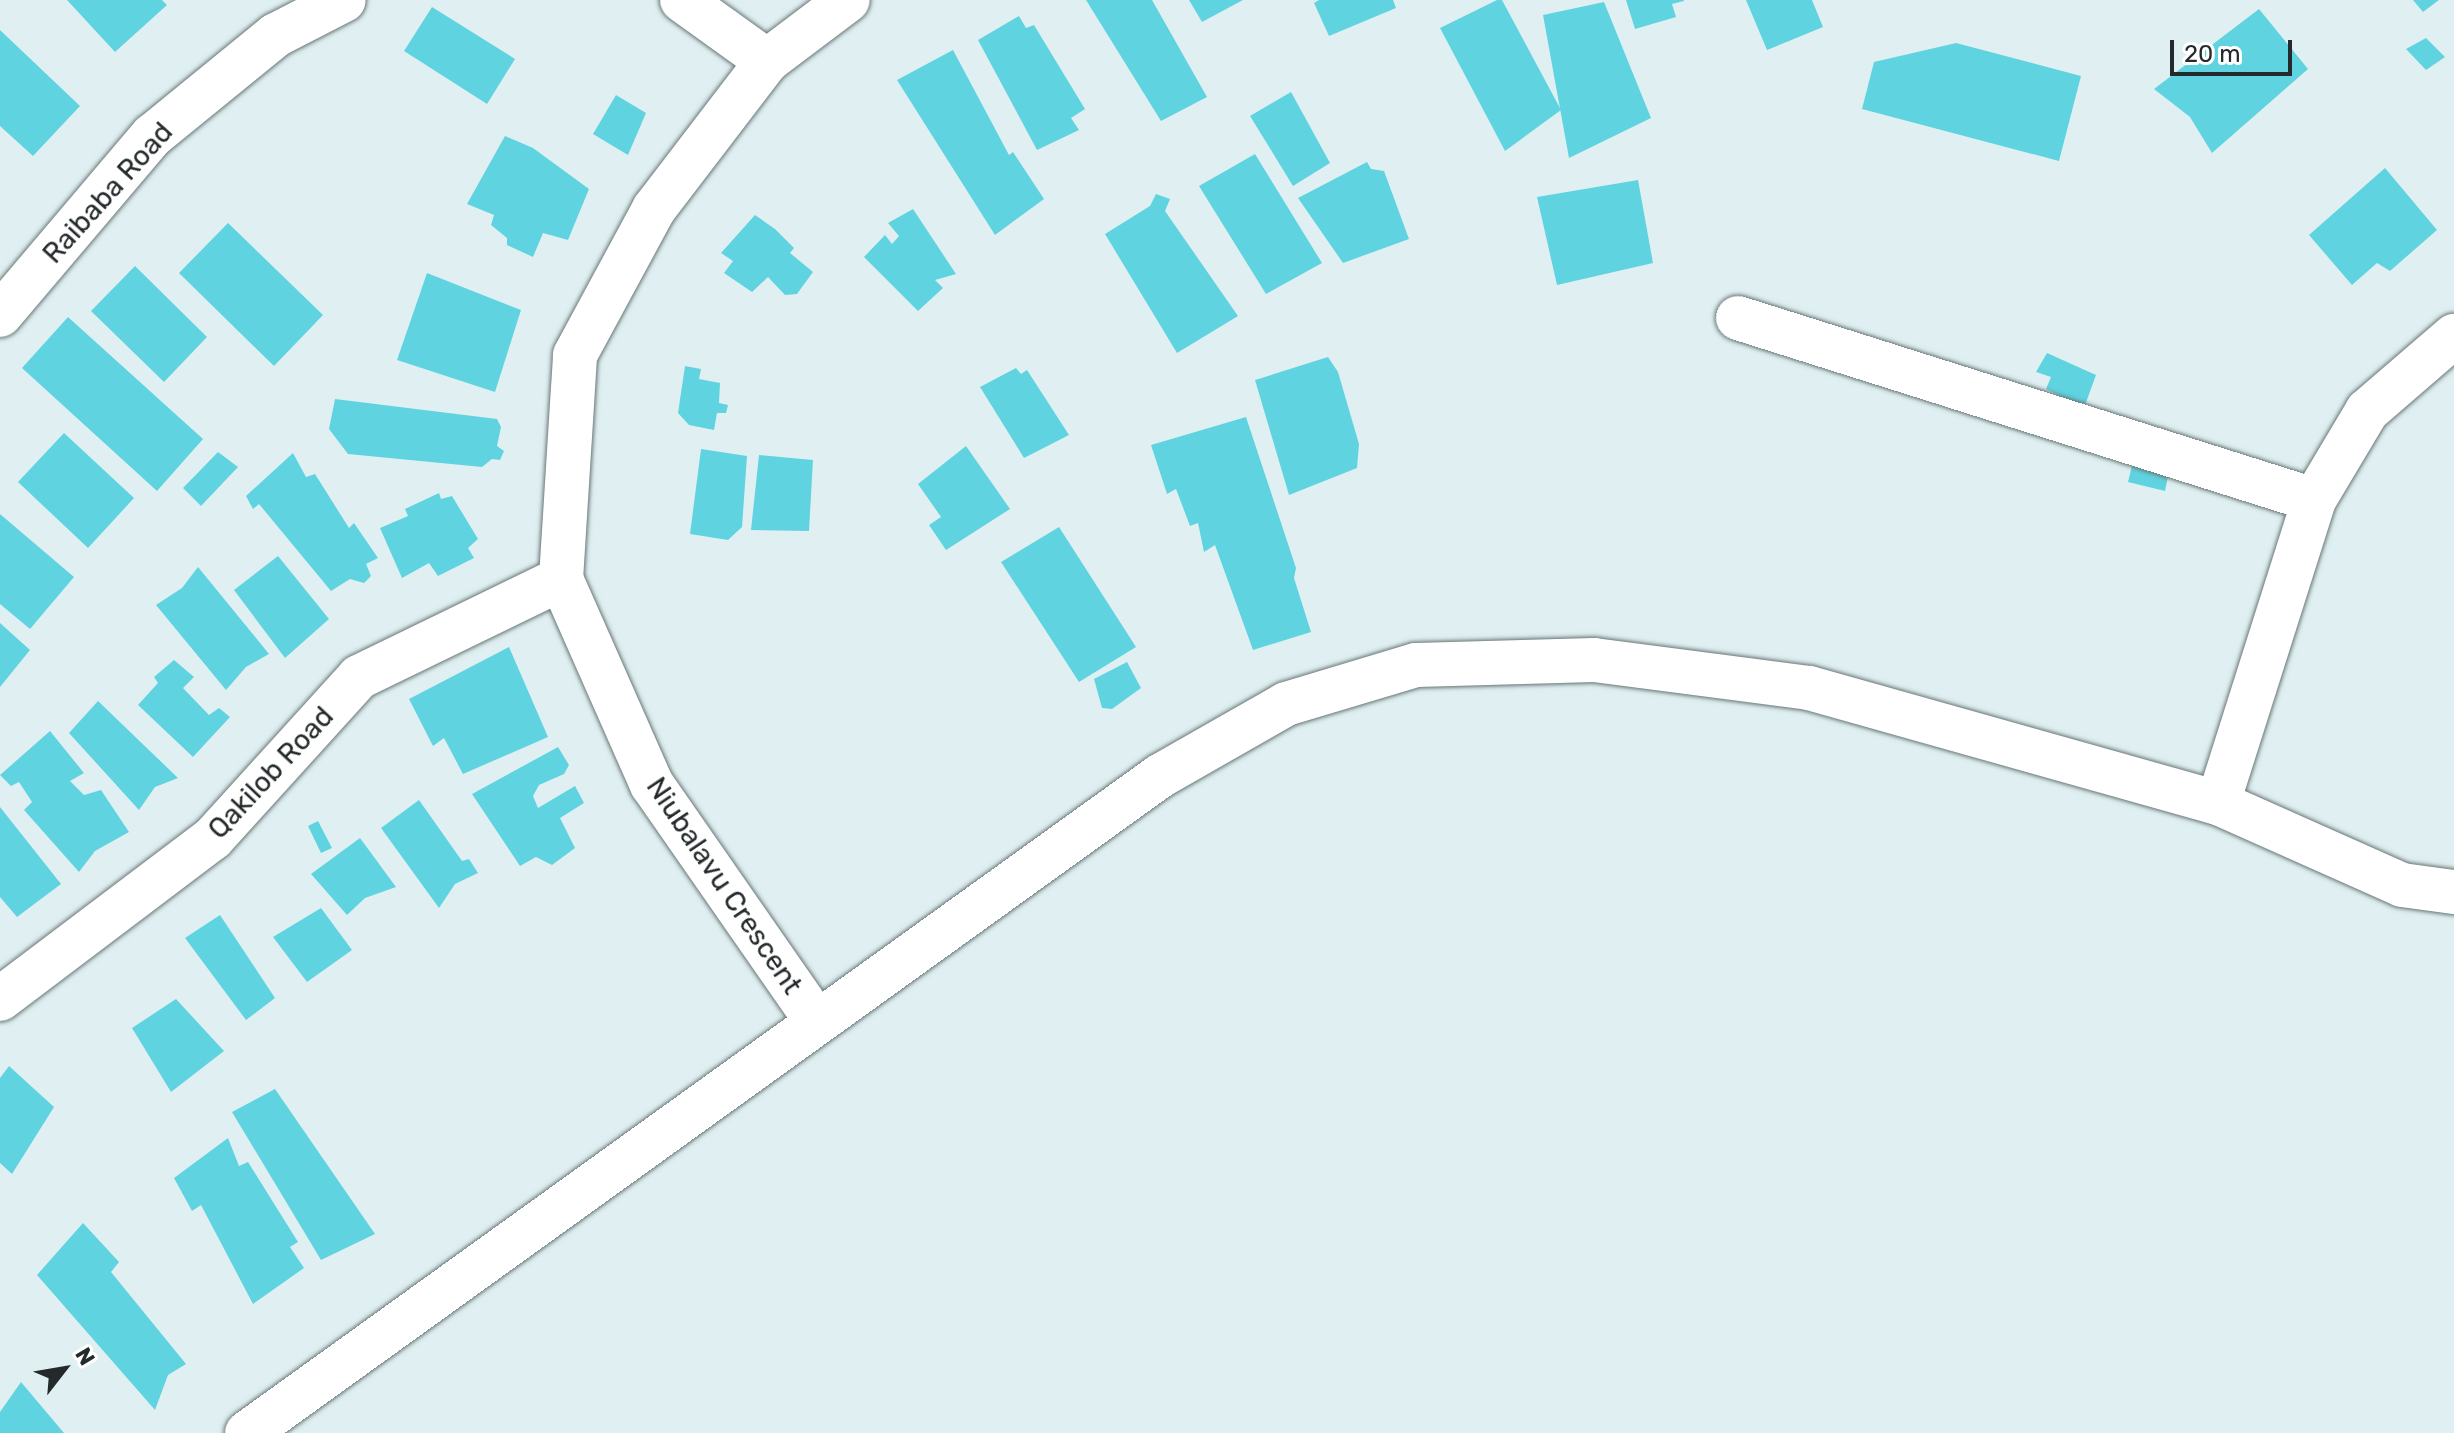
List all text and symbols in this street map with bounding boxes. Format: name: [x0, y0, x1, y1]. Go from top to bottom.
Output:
scale bar: [2174, 24, 2296, 74]
text: 20 m: [2184, 40, 2241, 68]
street label: Raibaba Road: [36, 116, 180, 270]
street label: Qakilob Road: [201, 700, 341, 846]
street label: Niubalavu Crescent: [639, 771, 809, 1001]
north arrow: [24, 1329, 104, 1409]
text: N: [69, 1343, 101, 1370]

